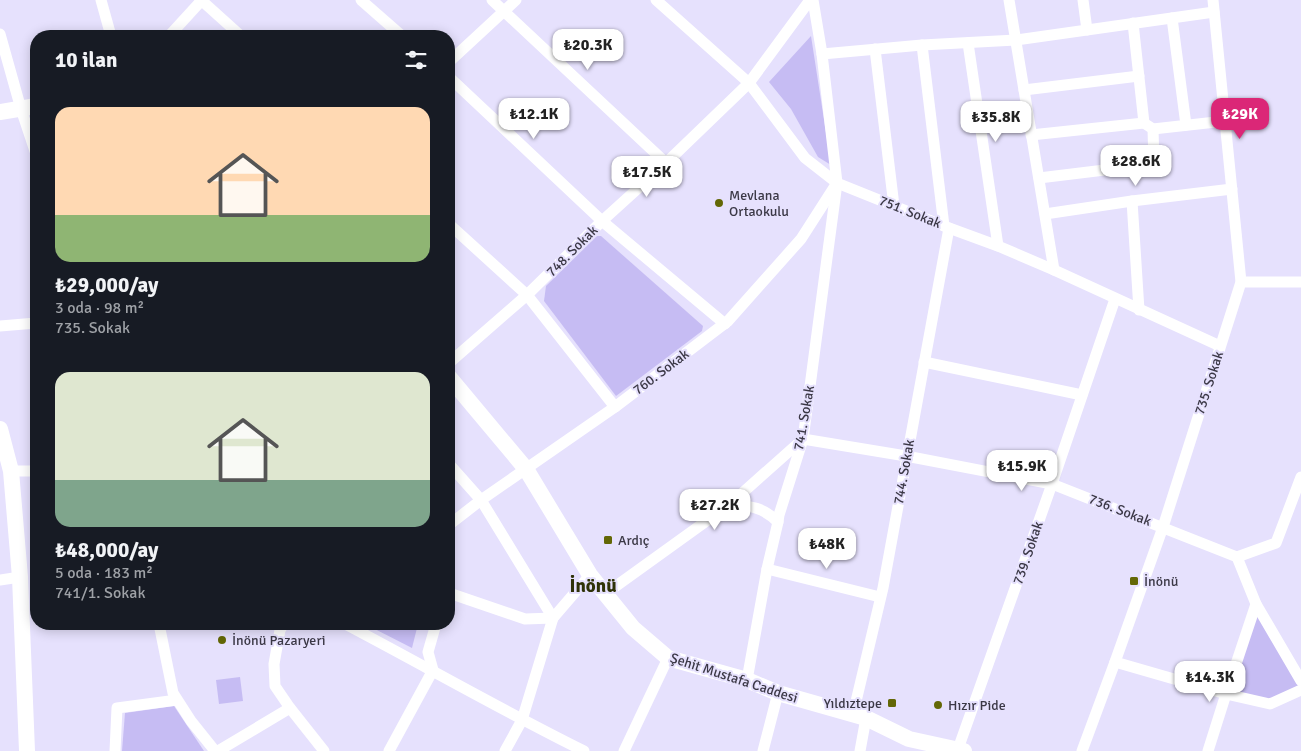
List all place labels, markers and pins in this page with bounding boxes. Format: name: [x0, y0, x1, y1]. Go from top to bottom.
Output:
pin: ₺20.3K: [547, 28, 629, 71]
pin: ₺12.1K: [493, 98, 575, 140]
pin: ₺29K: [1210, 98, 1270, 140]
pin: ₺35.8K: [955, 100, 1037, 143]
pin: ₺28.6K: [1095, 144, 1177, 187]
pin: ₺17.5K: [606, 156, 688, 198]
place label: Mevlana Ortaokulu: [729, 187, 789, 220]
marker: Mevlana Ortaokulu: [713, 197, 725, 209]
pin: ₺15.9K: [981, 450, 1063, 492]
pin: ₺27.2K: [674, 488, 756, 531]
pin: ₺48K: [797, 528, 857, 570]
place label: Ardıç: [618, 532, 650, 549]
marker: Ardıç: [602, 534, 614, 546]
place label: İnönü: [1144, 573, 1178, 590]
marker: İnönü: [1128, 575, 1140, 587]
place label: İnönü Pazaryeri: [232, 632, 326, 649]
marker: İnönü Pazaryeri: [216, 634, 228, 646]
pin: ₺14.3K: [1169, 660, 1251, 703]
place label: Yıldıztepe: [824, 695, 882, 712]
marker: Yıldıztepe: [886, 697, 898, 709]
place label: Hızır Pide: [948, 697, 1006, 714]
marker: Hızır Pide: [932, 699, 944, 711]

